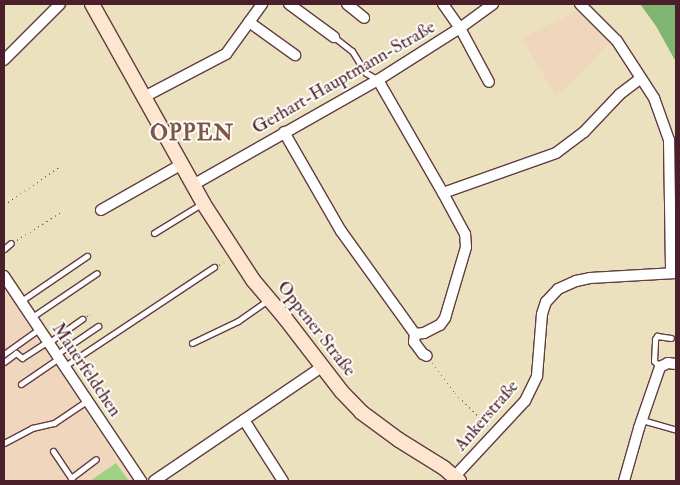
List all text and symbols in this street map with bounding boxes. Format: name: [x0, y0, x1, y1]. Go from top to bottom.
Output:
street label: Gerhart-Hauptmann-Straße: [249, 17, 439, 139]
district label: OPPEN: [149, 121, 235, 147]
street label: Oppener Straße: [272, 277, 360, 381]
street label: Mauerfeldchen: [47, 319, 125, 421]
street label: Ankerstraße: [450, 376, 524, 456]

